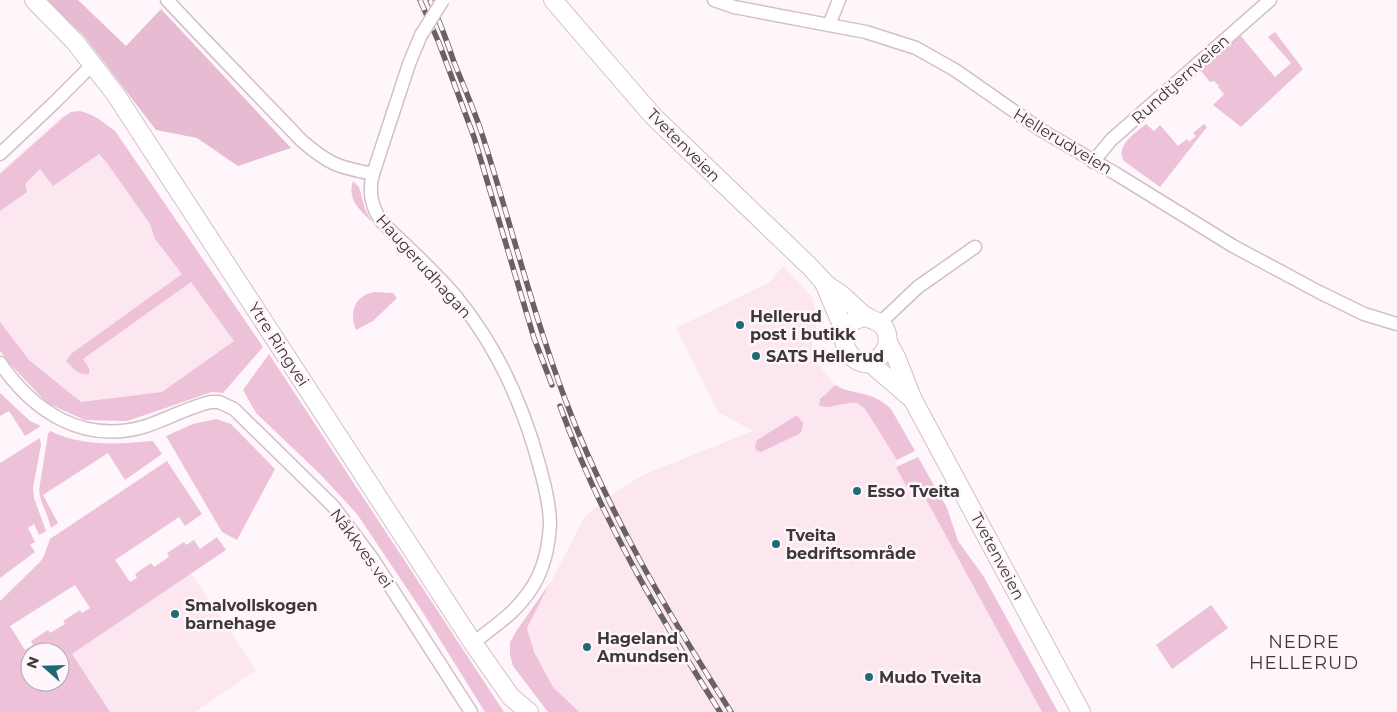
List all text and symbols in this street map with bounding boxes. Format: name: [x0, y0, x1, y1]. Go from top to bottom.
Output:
street label: Rundtjernveien: [1128, 31, 1233, 128]
street label: Hellerudveien: [1010, 104, 1116, 178]
street label: Tvetenveien: [643, 105, 724, 186]
street label: Haugerudhagan: [372, 210, 475, 322]
street label: Ytre Ringvei: [244, 299, 313, 390]
place label: Hellerud post i butikk: [750, 307, 856, 344]
marker: Hellerud post i butikk: [734, 319, 746, 331]
place label: SATS Hellerud: [766, 347, 884, 366]
marker: SATS Hellerud: [750, 350, 762, 362]
place label: Esso Tveita: [867, 482, 960, 501]
marker: Esso Tveita: [851, 485, 863, 497]
street label: Nåkkves vei: [326, 505, 397, 592]
street label: Tvetenveien: [967, 509, 1029, 603]
place label: Tveita bedriftsområde: [786, 526, 916, 563]
marker: Tveita bedriftsområde: [770, 538, 782, 550]
place label: Smalvollskogen barnehage: [185, 596, 318, 633]
marker: Smalvollskogen barnehage: [169, 608, 181, 620]
place label: Hageland Amundsen: [596, 629, 689, 666]
district label: NEDRE HELLERUD: [1249, 631, 1359, 674]
marker: Hageland Amundsen: [581, 641, 593, 653]
north arrow: [20, 642, 70, 692]
text: N: [22, 654, 43, 671]
place label: Mudo Tveita: [879, 668, 982, 687]
marker: Mudo Tveita: [863, 671, 875, 683]

